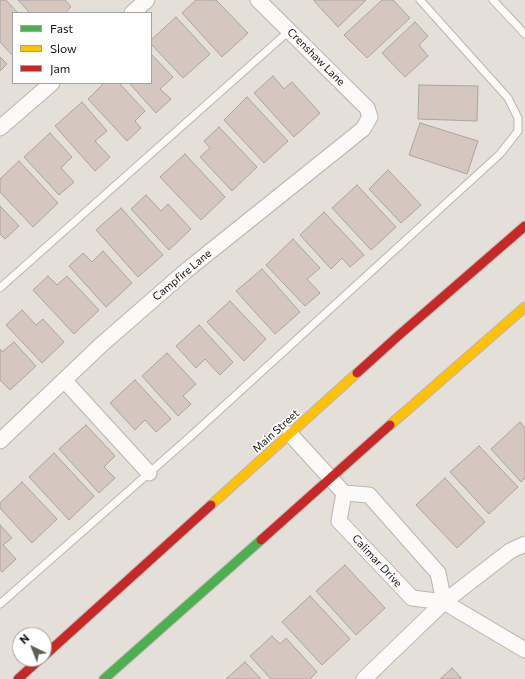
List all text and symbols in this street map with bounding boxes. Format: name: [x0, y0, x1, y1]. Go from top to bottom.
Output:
legend: [12, 12, 152, 84]
text: Fast: [50, 21, 73, 35]
street label: Crenshaw Lane: [285, 26, 347, 88]
text: Slow: [50, 41, 77, 55]
text: Jam: [50, 61, 70, 75]
street label: Campfire Lane: [150, 247, 214, 303]
street label: Main Street: [250, 407, 302, 455]
street label: Calimar Drive: [349, 532, 405, 590]
north arrow: [12, 627, 52, 667]
text: N: [17, 631, 32, 646]

